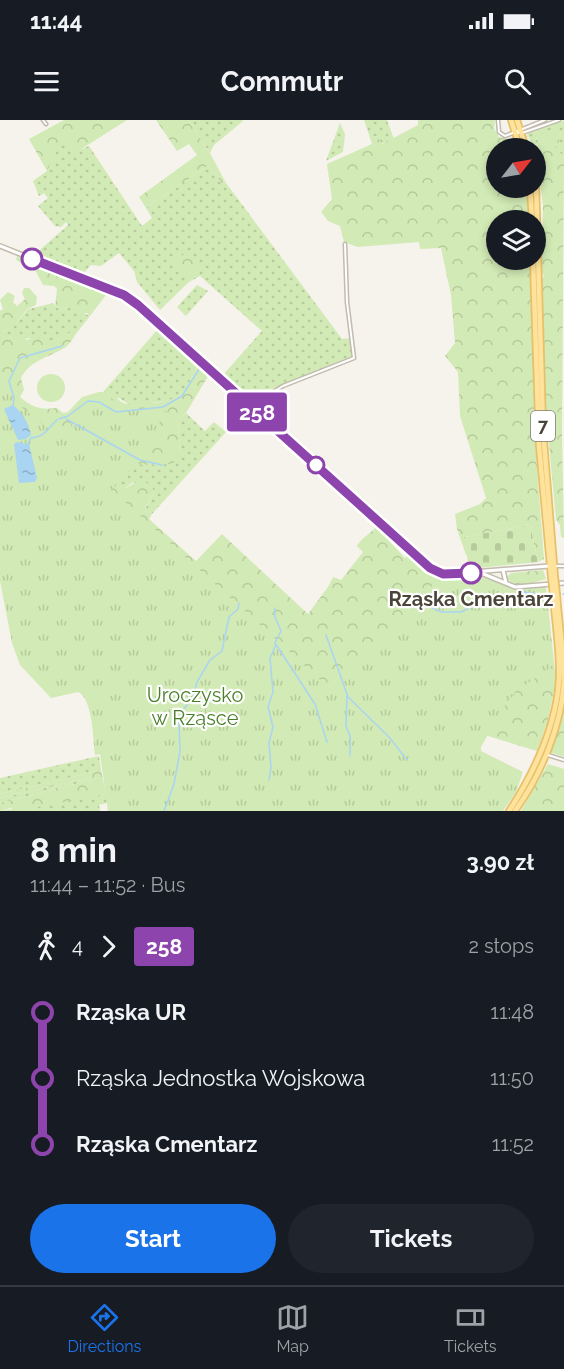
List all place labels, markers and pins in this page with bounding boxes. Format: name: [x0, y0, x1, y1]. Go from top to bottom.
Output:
unlabelled marker: [21, 248, 43, 270]
unlabelled marker: [307, 456, 325, 474]
marker: Rząska Cmentarz: [460, 562, 482, 584]
place label: Rząska Cmentarz: [389, 587, 554, 611]

